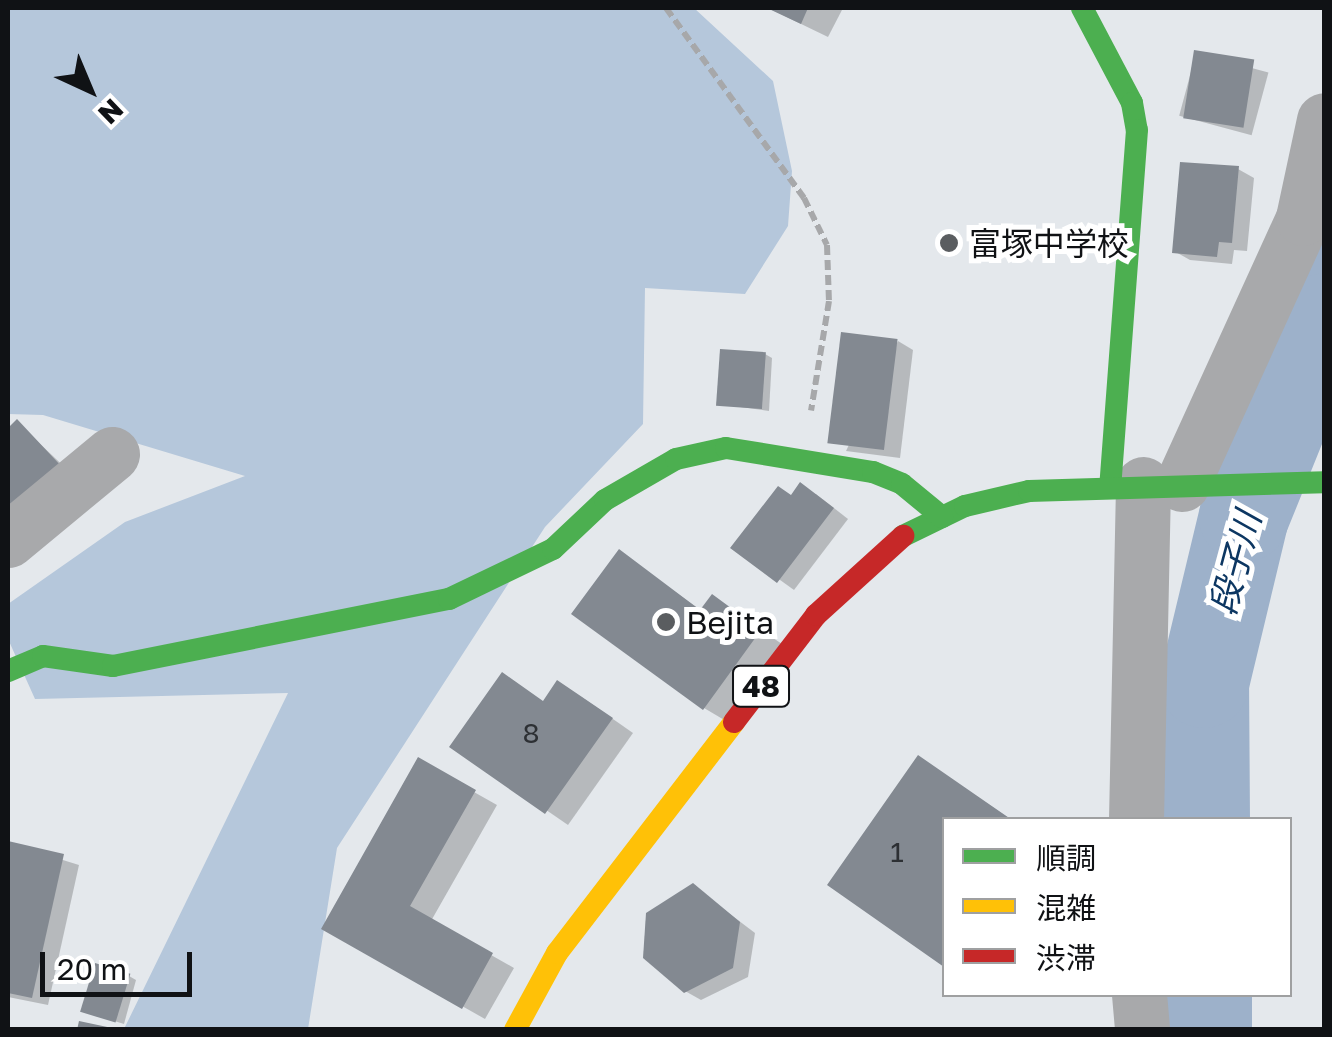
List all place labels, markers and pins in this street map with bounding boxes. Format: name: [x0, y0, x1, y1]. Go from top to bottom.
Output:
place label: 富塚中学校: [969, 224, 1129, 262]
marker: 富塚中学校: [938, 232, 960, 254]
place label: Bejita: [686, 603, 774, 641]
marker: Bejita: [655, 611, 677, 633]

